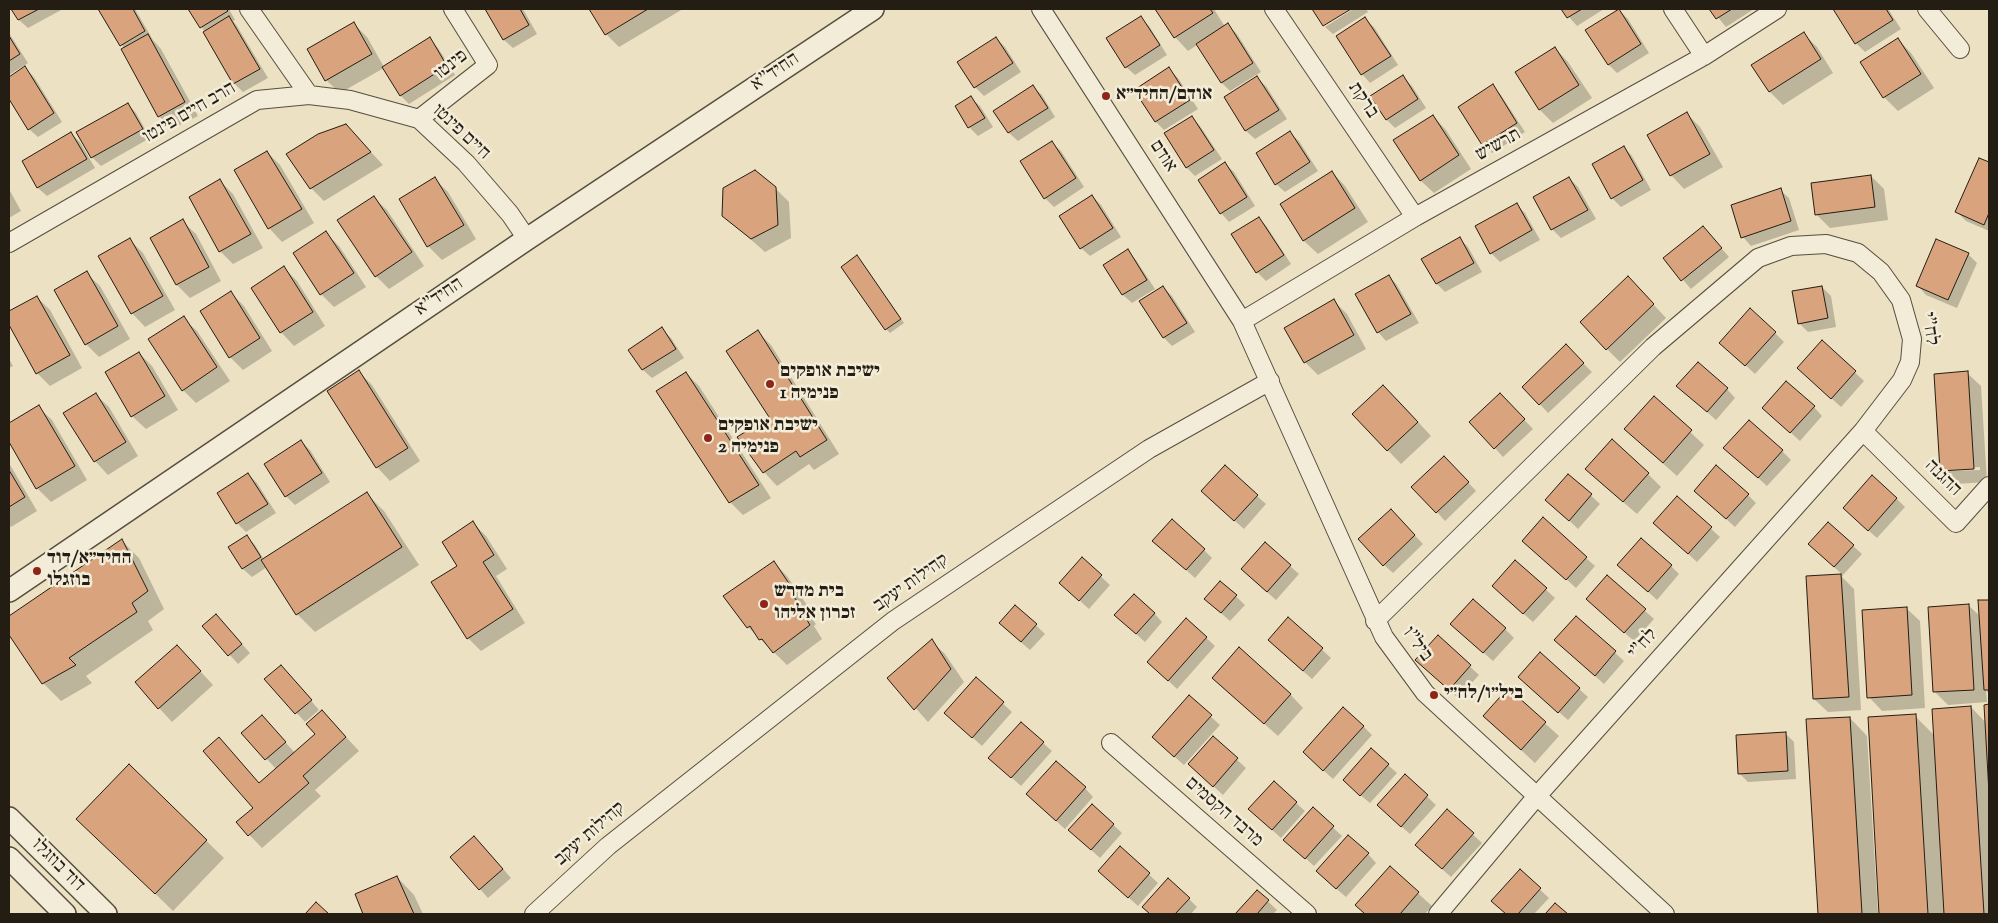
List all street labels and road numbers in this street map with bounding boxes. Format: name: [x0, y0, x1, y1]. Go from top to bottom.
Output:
street label: פינטו: [431, 46, 473, 86]
street label: החיד"א: [748, 49, 804, 97]
street label: הרב חיים פינטו: [139, 78, 241, 150]
street label: ברקת: [1342, 79, 1382, 123]
street label: חיים פינטו: [426, 100, 494, 166]
street label: תרשיש: [1472, 124, 1526, 168]
street label: אודם: [1143, 136, 1181, 178]
street label: החיד"א: [412, 274, 468, 322]
street label: לח"י: [1914, 311, 1942, 347]
street label: ההגנה: [1919, 456, 1965, 502]
street label: קהילות יעקב: [870, 550, 954, 618]
street label: ביל"ו: [1396, 623, 1436, 667]
street label: לח"י: [1624, 625, 1664, 665]
street label: מרבד הקסמים: [1179, 773, 1267, 853]
street label: קהילות יעקב: [551, 798, 631, 872]
street label: דוד בוזגלו: [25, 834, 89, 898]

